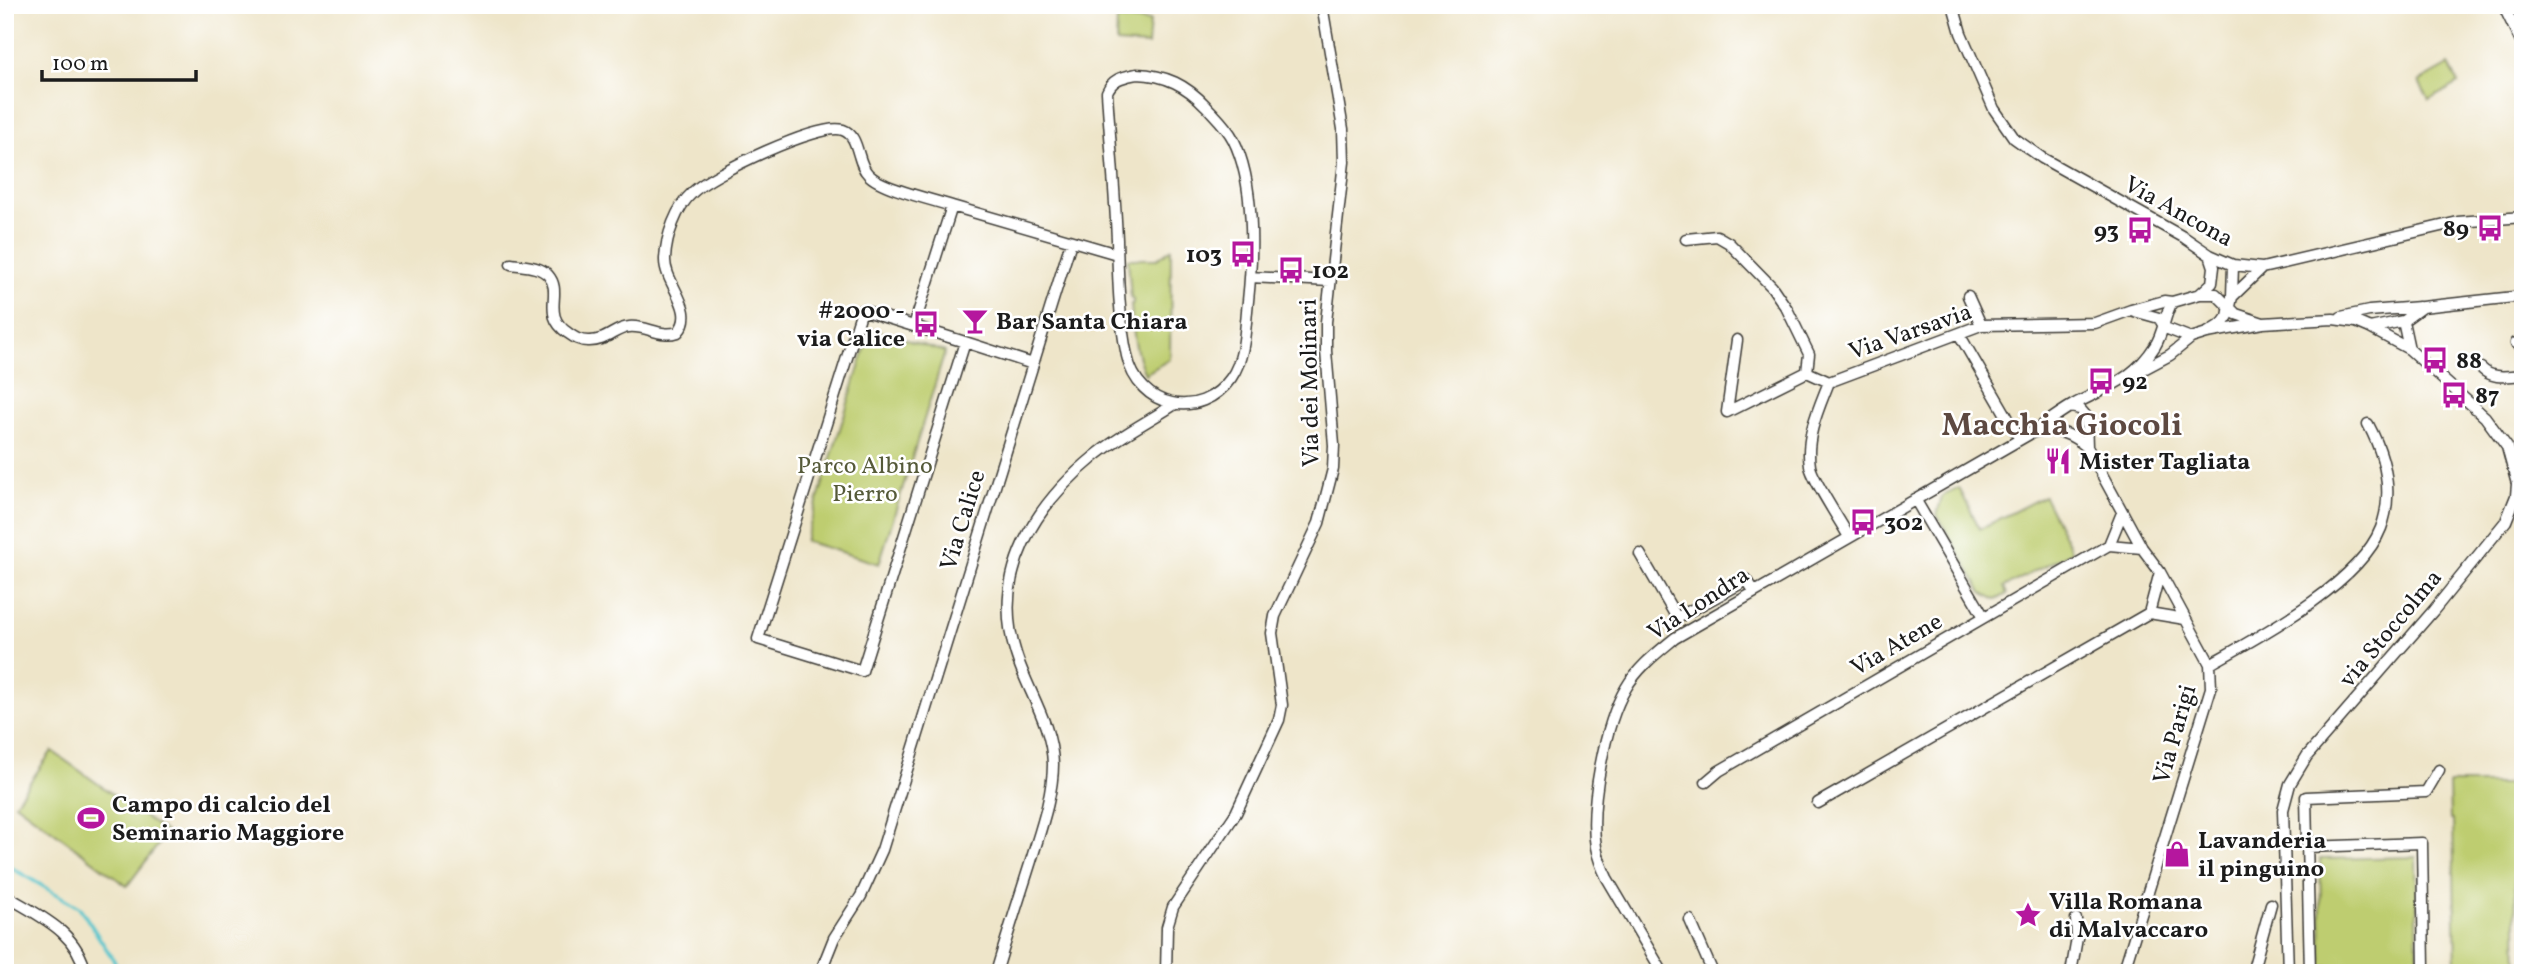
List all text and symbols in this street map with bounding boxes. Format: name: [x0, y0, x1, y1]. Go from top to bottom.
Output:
scale bar: [42, 38, 196, 82]
text: 100 m: [52, 50, 109, 79]
street label: Via Ancona: [2117, 169, 2239, 257]
place label: 89: [2443, 213, 2469, 247]
bus stop icon: 89: [2475, 213, 2505, 243]
place label: 93: [2094, 215, 2119, 249]
bus stop icon: 93: [2125, 215, 2155, 245]
place label: 103: [1186, 239, 1222, 273]
bus stop icon: 103: [1228, 239, 1258, 269]
bus stop icon: 102: [1276, 255, 1306, 285]
place label: 102: [1312, 255, 1349, 289]
place label: #2000 - via Calice: [797, 295, 905, 357]
street label: Via Varsavia: [1845, 296, 1977, 370]
street label: Via dei Molinari: [1293, 298, 1329, 468]
bar icon: Bar Santa Chiara: [960, 306, 990, 336]
place label: Bar Santa Chiara: [996, 306, 1188, 340]
bus stop icon: #2000 - via Calice: [911, 309, 941, 339]
bus stop icon: 88: [2420, 345, 2450, 375]
place label: 88: [2456, 345, 2482, 379]
bus stop icon: 92: [2086, 366, 2116, 396]
place label: 92: [2122, 366, 2148, 400]
bus stop icon: 87: [2439, 380, 2469, 410]
place label: 87: [2475, 380, 2500, 414]
district label: Macchia Giocoli: [1941, 405, 2183, 449]
restaurant icon: Mister Tagliata: [2043, 446, 2073, 476]
place label: Mister Tagliata: [2079, 446, 2250, 480]
park label: Parco Albino Pierro: [797, 450, 933, 512]
street label: Via Calice: [933, 466, 995, 575]
bus stop icon: 302: [1848, 507, 1878, 537]
place label: 302: [1884, 507, 1923, 541]
street label: Via Londra: [1641, 559, 1757, 650]
street label: via Stoccolma: [2332, 563, 2451, 696]
street label: Via Atene: [1845, 606, 1949, 686]
street label: Via Parigi: [2146, 681, 2206, 788]
place label: Campo di calcio del Seminario Maggiore: [112, 789, 344, 851]
sports icon: Campo di calcio del Seminario Maggiore: [76, 803, 106, 833]
place label: Lavanderia il pinguino: [2198, 825, 2326, 887]
shop icon: Lavanderia il pinguino: [2162, 839, 2192, 869]
place label: Villa Romana di Malvaccaro: [2049, 886, 2208, 948]
place icon: Villa Romana di Malvaccaro: [2013, 900, 2043, 930]

